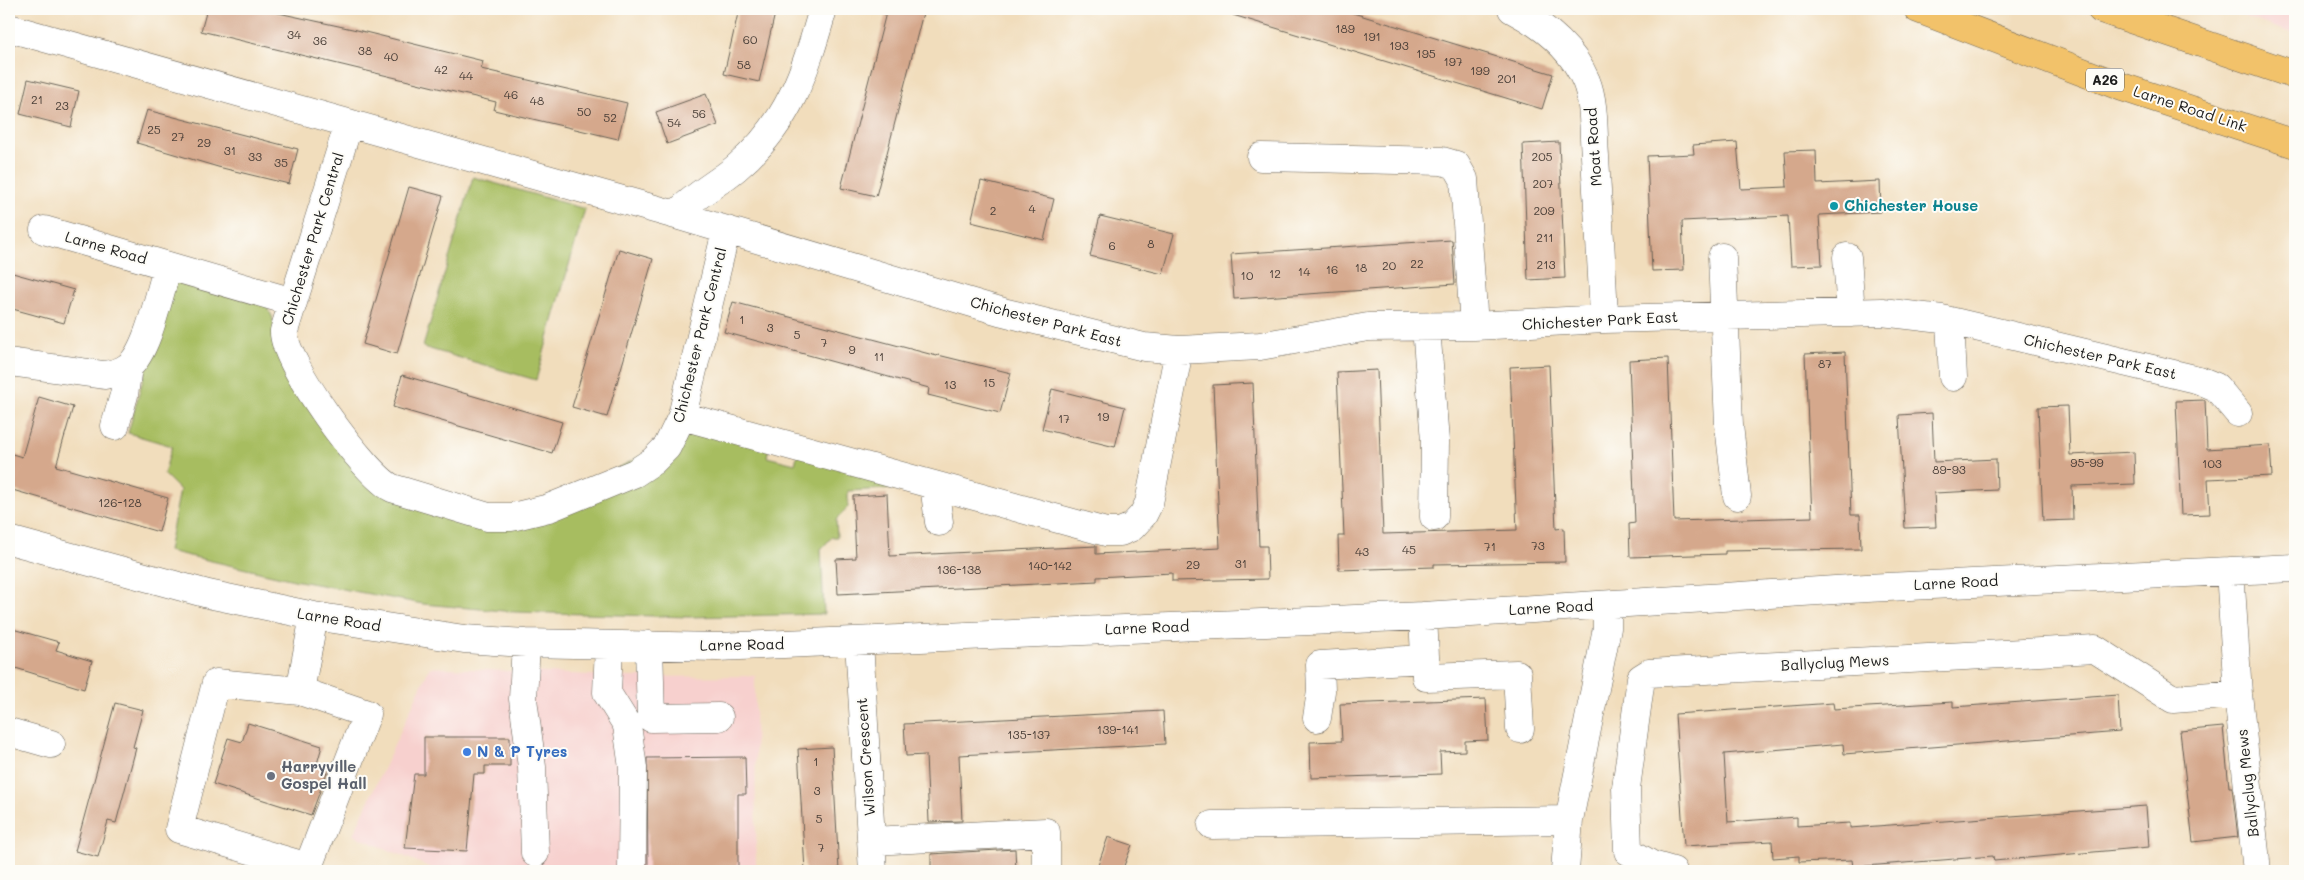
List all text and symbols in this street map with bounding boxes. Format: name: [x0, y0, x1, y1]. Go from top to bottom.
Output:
house number: 189: [1335, 20, 1355, 36]
house number: 34: [287, 26, 301, 42]
house number: 191: [1363, 28, 1381, 44]
house number: 60: [743, 31, 758, 47]
house number: 36: [313, 32, 327, 48]
house number: 193: [1389, 37, 1409, 53]
house number: 38: [358, 42, 372, 58]
house number: 195: [1416, 45, 1436, 61]
house number: 40: [384, 48, 399, 64]
house number: 197: [1443, 53, 1463, 69]
house number: 58: [737, 56, 751, 72]
house number: 42: [434, 61, 448, 77]
house number: 199: [1470, 62, 1490, 78]
house number: 44: [459, 67, 473, 83]
road number: A26: [2086, 68, 2124, 92]
house number: 201: [1497, 70, 1517, 86]
street label: Larne Road Link: [2131, 80, 2250, 136]
house number: 46: [504, 86, 518, 102]
house number: 21: [31, 91, 43, 107]
house number: 48: [530, 92, 544, 108]
house number: 23: [55, 97, 69, 113]
house number: 50: [577, 103, 592, 119]
house number: 56: [692, 105, 706, 121]
street label: Moat Road: [1580, 107, 1606, 187]
house number: 52: [603, 109, 617, 125]
house number: 54: [667, 114, 681, 130]
house number: 25: [147, 121, 161, 137]
house number: 27: [171, 128, 185, 144]
house number: 29: [197, 134, 211, 150]
house number: 31: [224, 142, 236, 158]
house number: 33: [248, 148, 262, 164]
house number: 205: [1531, 148, 1553, 164]
street label: Chichester Park Central: [276, 150, 348, 328]
house number: 35: [274, 154, 288, 170]
house number: 207: [1533, 175, 1554, 191]
place label: Chichester House: [1844, 195, 1978, 215]
house number: 4: [1028, 200, 1036, 216]
marker: Chichester House: [1828, 200, 1840, 212]
house number: 2: [990, 202, 996, 218]
house number: 209: [1533, 202, 1555, 218]
street label: Larne Road: [63, 226, 150, 268]
house number: 211: [1536, 229, 1554, 245]
house number: 8: [1147, 235, 1155, 251]
house number: 6: [1108, 237, 1116, 253]
street label: Chichester Park Central: [668, 245, 731, 425]
house number: 22: [1410, 255, 1424, 271]
house number: 213: [1536, 256, 1556, 272]
house number: 20: [1382, 257, 1397, 273]
house number: 18: [1355, 259, 1367, 275]
house number: 16: [1326, 261, 1338, 277]
house number: 14: [1298, 263, 1310, 279]
house number: 12: [1269, 265, 1281, 281]
house number: 10: [1241, 267, 1254, 283]
street label: Chichester Park East: [968, 291, 1124, 351]
street label: Chichester Park East: [1521, 306, 1679, 334]
house number: 1: [739, 311, 745, 327]
house number: 3: [766, 319, 774, 335]
house number: 5: [794, 326, 801, 342]
street label: Chichester Park East: [2022, 329, 2179, 383]
house number: 7: [821, 334, 828, 350]
house number: 9: [848, 341, 856, 357]
house number: 11: [874, 348, 884, 364]
house number: 87: [1818, 355, 1832, 371]
house number: 15: [983, 374, 995, 390]
house number: 13: [944, 376, 956, 392]
house number: 19: [1097, 408, 1109, 424]
house number: 17: [1058, 410, 1070, 426]
house number: 95-99: [2070, 454, 2104, 470]
house number: 103: [2202, 455, 2222, 471]
house number: 89-93: [1932, 461, 1966, 477]
house number: 126-128: [98, 494, 142, 510]
house number: 73: [1531, 537, 1545, 553]
house number: 71: [1484, 538, 1496, 554]
house number: 45: [1402, 541, 1416, 557]
house number: 43: [1355, 543, 1369, 559]
house number: 31: [1235, 555, 1247, 571]
house number: 29: [1186, 556, 1200, 572]
house number: 140-142: [1028, 557, 1072, 573]
house number: 136-138: [937, 561, 981, 577]
street label: Larne Road: [1913, 570, 1999, 594]
street label: Larne Road: [1508, 595, 1594, 619]
street label: Larne Road: [296, 603, 382, 636]
street label: Larne Road: [1104, 616, 1190, 638]
street label: Larne Road: [700, 633, 784, 655]
street label: Ballyclug Mews: [1780, 649, 1890, 675]
street label: Wilson Crescent: [851, 697, 879, 817]
house number: 139-141: [1097, 721, 1139, 737]
house number: 135-137: [1007, 726, 1051, 742]
street label: Ballyclug Mews: [2231, 728, 2263, 838]
place label: N & P Tyres: [477, 741, 567, 761]
marker: N & P Tyres: [461, 746, 473, 758]
house number: 1: [813, 753, 819, 769]
place label: Harryville Gospel Hall: [281, 756, 366, 793]
marker: Harryville Gospel Hall: [265, 770, 277, 782]
house number: 3: [813, 782, 821, 798]
house number: 5: [816, 810, 823, 826]
house number: 7: [818, 839, 825, 855]

